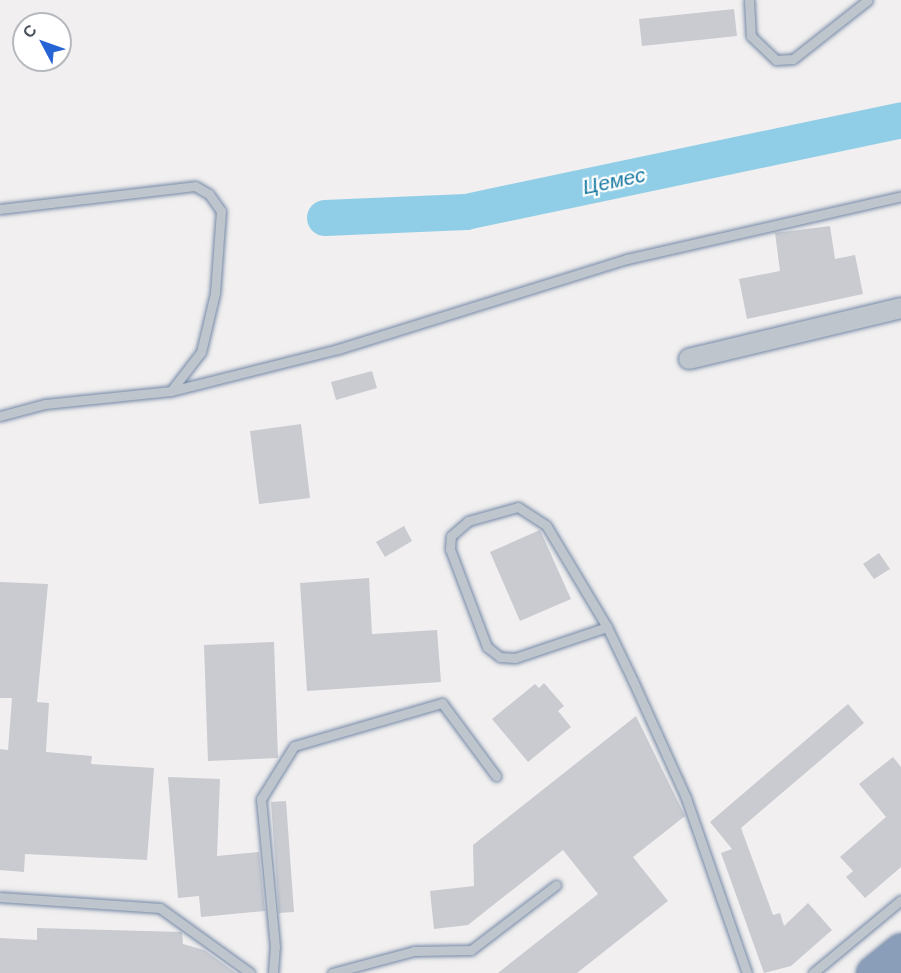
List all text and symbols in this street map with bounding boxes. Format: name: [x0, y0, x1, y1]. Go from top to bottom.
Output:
north arrow: [12, 12, 72, 72]
text: С: [19, 21, 41, 42]
water label: Цемес: [580, 162, 648, 200]

